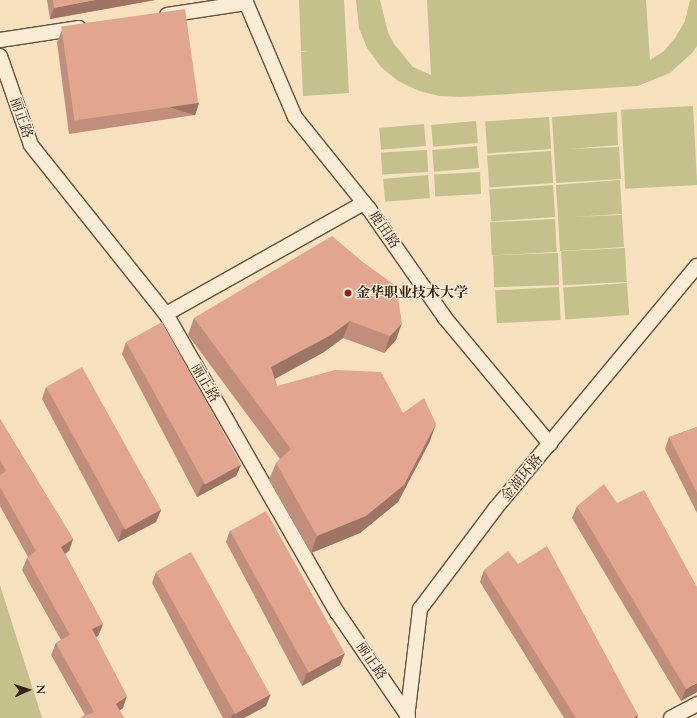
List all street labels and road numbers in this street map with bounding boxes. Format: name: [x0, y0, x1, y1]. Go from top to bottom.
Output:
street label: 丽正路: [6, 95, 36, 141]
street label: 鹿田路: [365, 208, 403, 252]
street label: 丽正路: [187, 361, 223, 405]
street label: 金湖环路: [498, 451, 546, 505]
street label: 丽正路: [352, 639, 390, 683]

